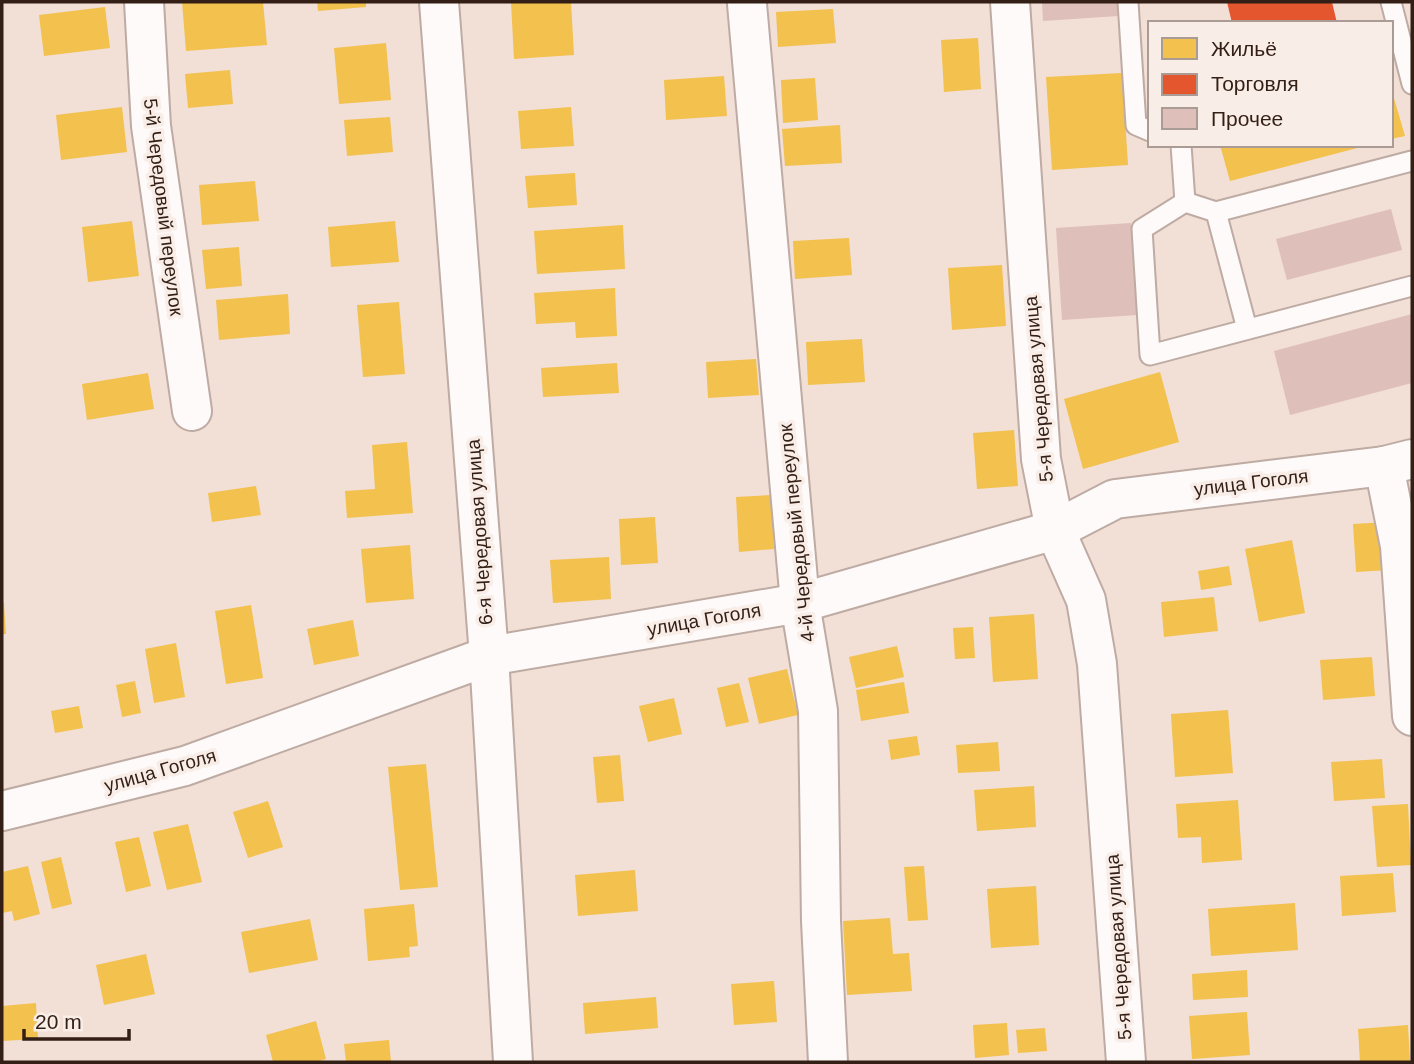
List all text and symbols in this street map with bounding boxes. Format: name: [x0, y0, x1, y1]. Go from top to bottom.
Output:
legend: [1148, 21, 1393, 147]
text: Жильё: [1211, 37, 1277, 60]
text: Торговля: [1211, 72, 1299, 95]
street label: 5-й Чередовый переулок: [140, 97, 187, 318]
text: Прочее: [1211, 107, 1283, 130]
street label: 5-я Чередовая улица: [1020, 295, 1057, 483]
street label: 4-й Чередовый переулок: [775, 422, 818, 643]
street label: 6-я Чередовая улица: [462, 438, 496, 626]
street label: улица Гоголя: [1193, 465, 1309, 500]
street label: улица Гоголя: [646, 599, 763, 640]
street label: улица Гоголя: [102, 745, 218, 796]
street label: 5-я Чередовая улица: [1101, 853, 1135, 1041]
scale bar: [24, 998, 130, 1042]
text: 20 m: [35, 1010, 82, 1033]

